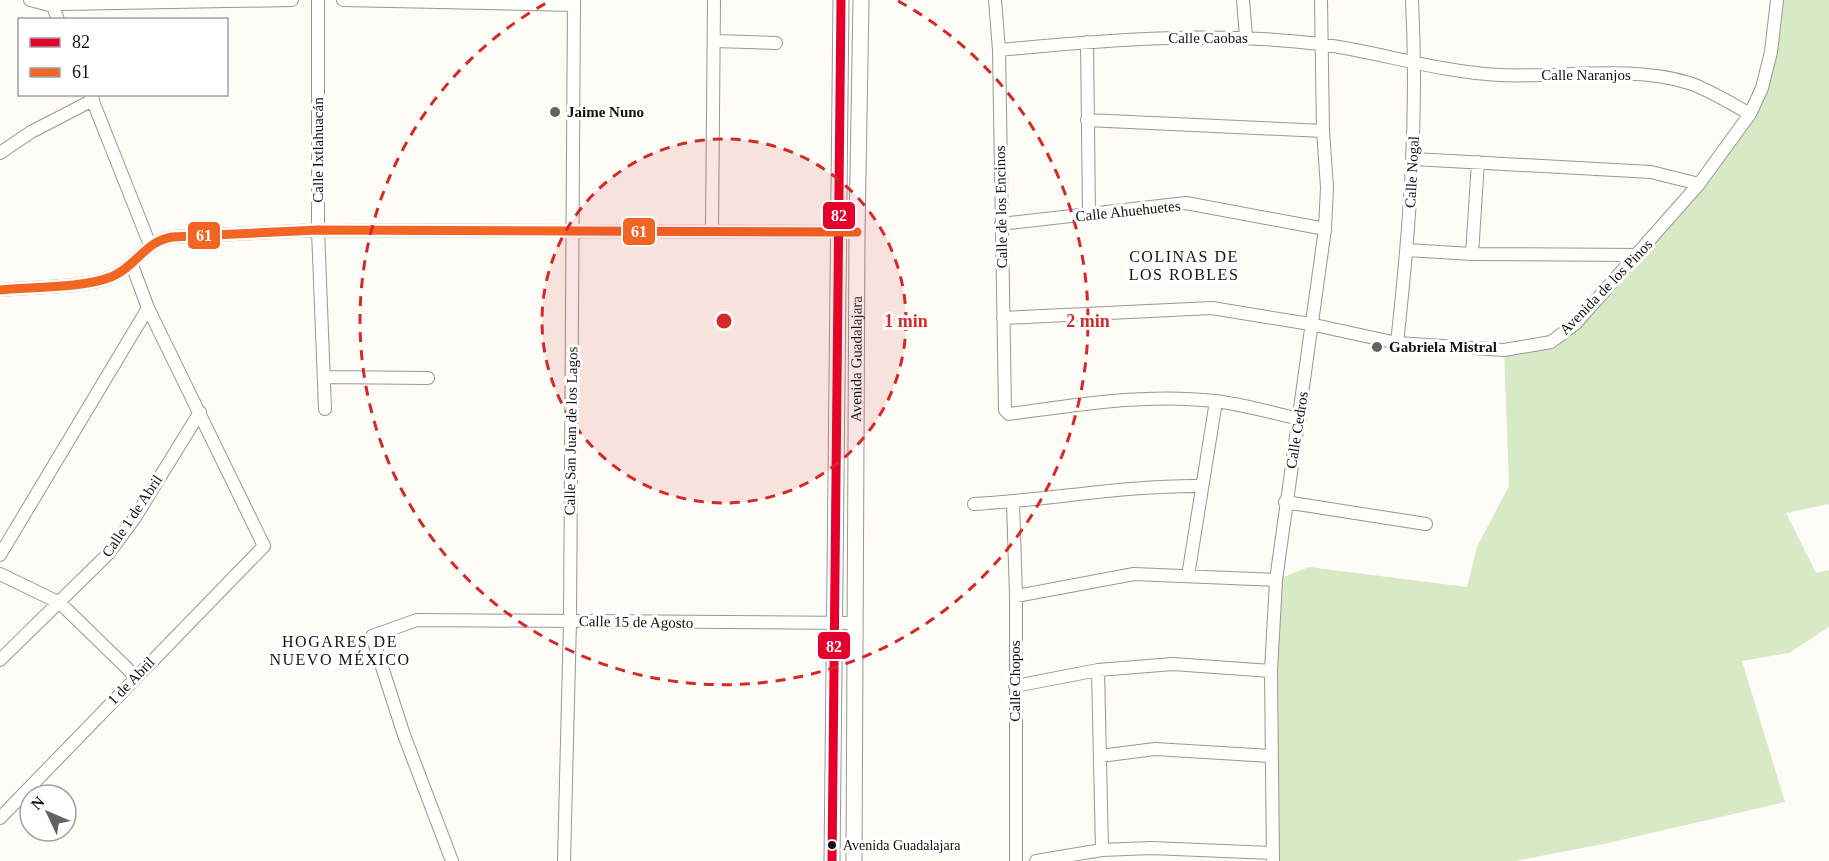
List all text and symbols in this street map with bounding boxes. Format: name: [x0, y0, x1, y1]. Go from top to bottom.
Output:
legend: [18, 18, 228, 96]
street label: Calle Caobas: [1168, 30, 1248, 46]
text: 82: [72, 32, 90, 52]
text: 61: [72, 62, 90, 82]
street label: Calle Naranjos: [1541, 67, 1631, 83]
street label: Calle Ixtlahuacán: [310, 97, 326, 203]
place label: Jaime Nuno: [567, 104, 644, 120]
marker: Jaime Nuno: [548, 105, 562, 119]
street label: Calle Nogal: [1402, 136, 1422, 208]
street label: Calle de los Encinos: [992, 145, 1010, 269]
street label: Calle Ahuehuetes: [1075, 198, 1181, 224]
line badge: 82: [822, 201, 856, 230]
text: 82: [831, 207, 847, 224]
line badge: 61: [622, 217, 656, 246]
line badge: 61: [187, 221, 221, 250]
text: 61: [631, 223, 647, 240]
text: 61: [196, 227, 212, 244]
street label: Avenida de los Pinos: [1556, 236, 1656, 338]
district label: COLINAS DE LOS ROBLES: [1129, 248, 1239, 283]
street label: Avenida Guadalajara: [848, 296, 865, 422]
centre of rings: [714, 311, 734, 331]
text: 1 min: [884, 311, 928, 331]
text: 2 min: [1066, 311, 1110, 331]
place label: Gabriela Mistral: [1389, 339, 1497, 355]
marker: Gabriela Mistral: [1370, 340, 1384, 354]
street label: Calle San Juan de los Lagos: [562, 346, 580, 515]
street label: Calle Cedros: [1283, 390, 1311, 470]
street label: Calle 1 de Abril: [99, 472, 165, 560]
street label: Calle 15 de Agosto: [579, 613, 693, 631]
line badge: 82: [817, 631, 851, 660]
district label: HOGARES DE NUEVO MÉXICO: [269, 633, 411, 668]
text: 82: [826, 638, 842, 655]
street label: Calle Chopos: [1007, 640, 1023, 722]
street label: 1 de Abril: [104, 654, 158, 708]
north arrow: [18, 783, 78, 843]
text: N: [27, 793, 48, 813]
place label: Avenida Guadalajara: [843, 838, 961, 853]
marker: Avenida Guadalajara: [826, 839, 838, 851]

